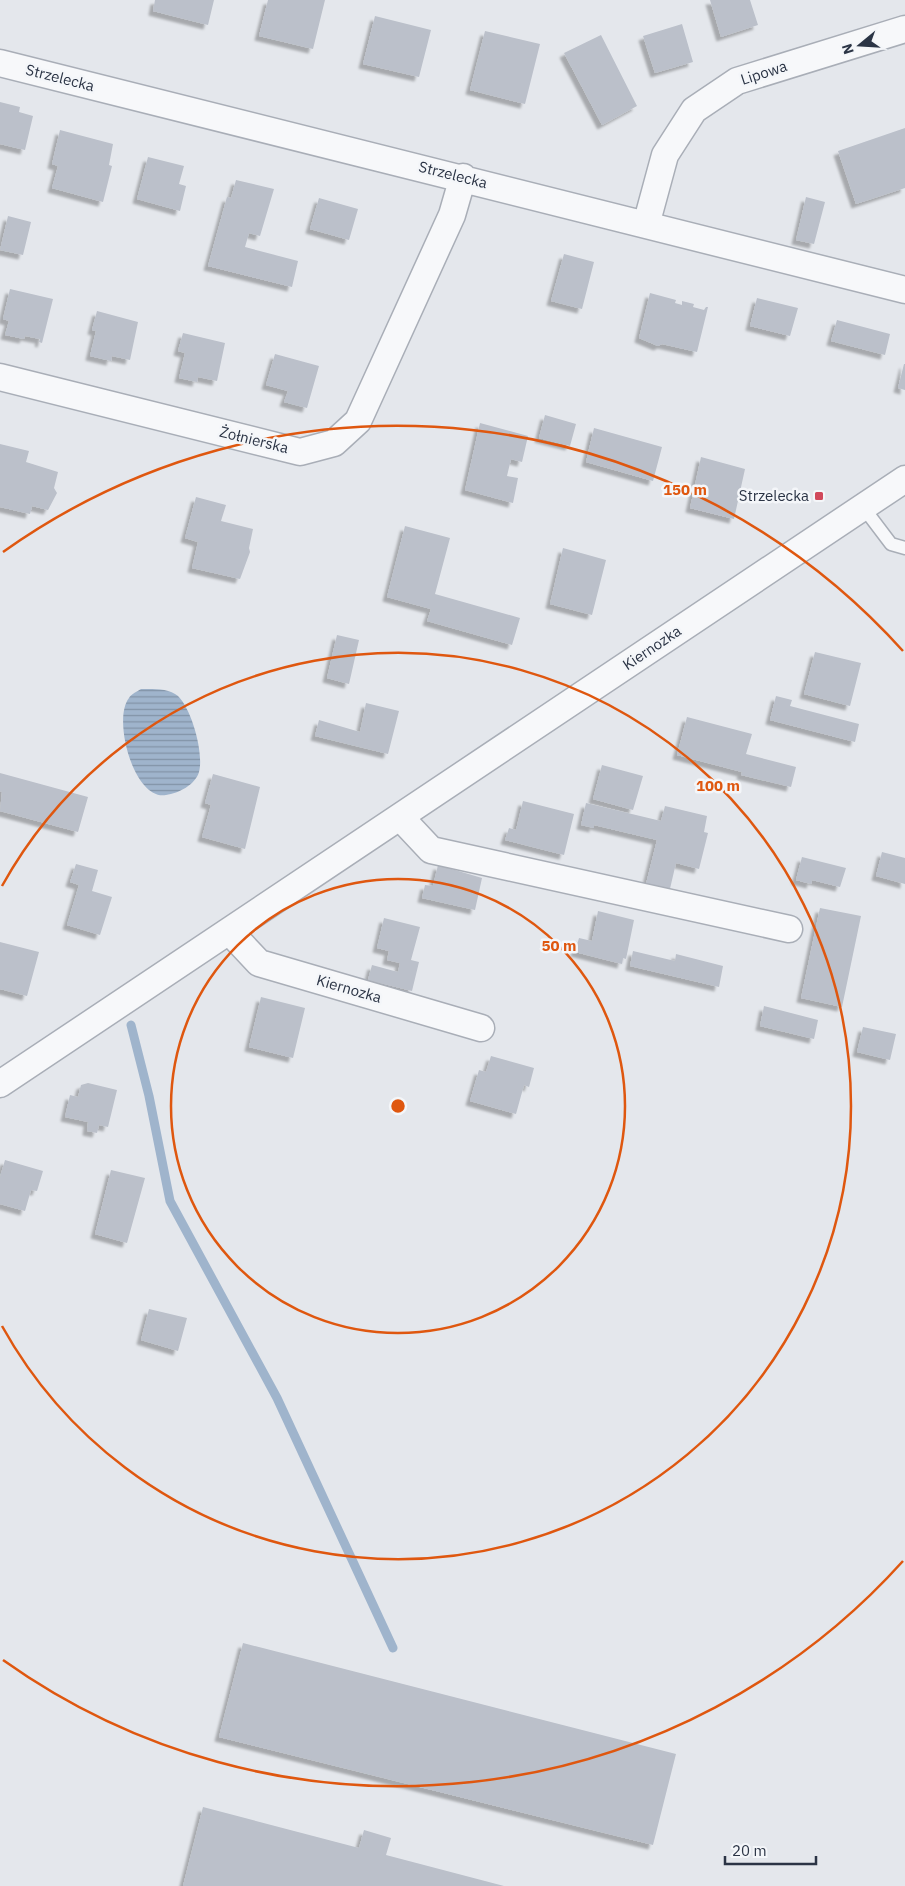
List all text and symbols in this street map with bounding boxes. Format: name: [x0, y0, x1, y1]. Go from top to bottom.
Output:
north arrow: [835, 20, 885, 70]
text: N: [838, 41, 858, 57]
street label: Lipowa: [738, 56, 789, 89]
street label: Strzelecka: [24, 60, 96, 95]
street label: Strzelecka: [417, 157, 489, 192]
street label: Żołnierska: [218, 422, 291, 457]
text: 150 m: [663, 480, 707, 499]
place label: Strzelecka: [739, 486, 809, 505]
marker: Strzelecka: [813, 490, 825, 502]
street label: Kiernozka: [619, 621, 685, 674]
text: 100 m: [696, 776, 740, 795]
text: 50 m: [542, 936, 576, 955]
street label: Kiernozka: [314, 970, 384, 1007]
centre of rings: [389, 1097, 407, 1115]
scale bar: [725, 1834, 816, 1866]
text: 20 m: [732, 1841, 767, 1860]

